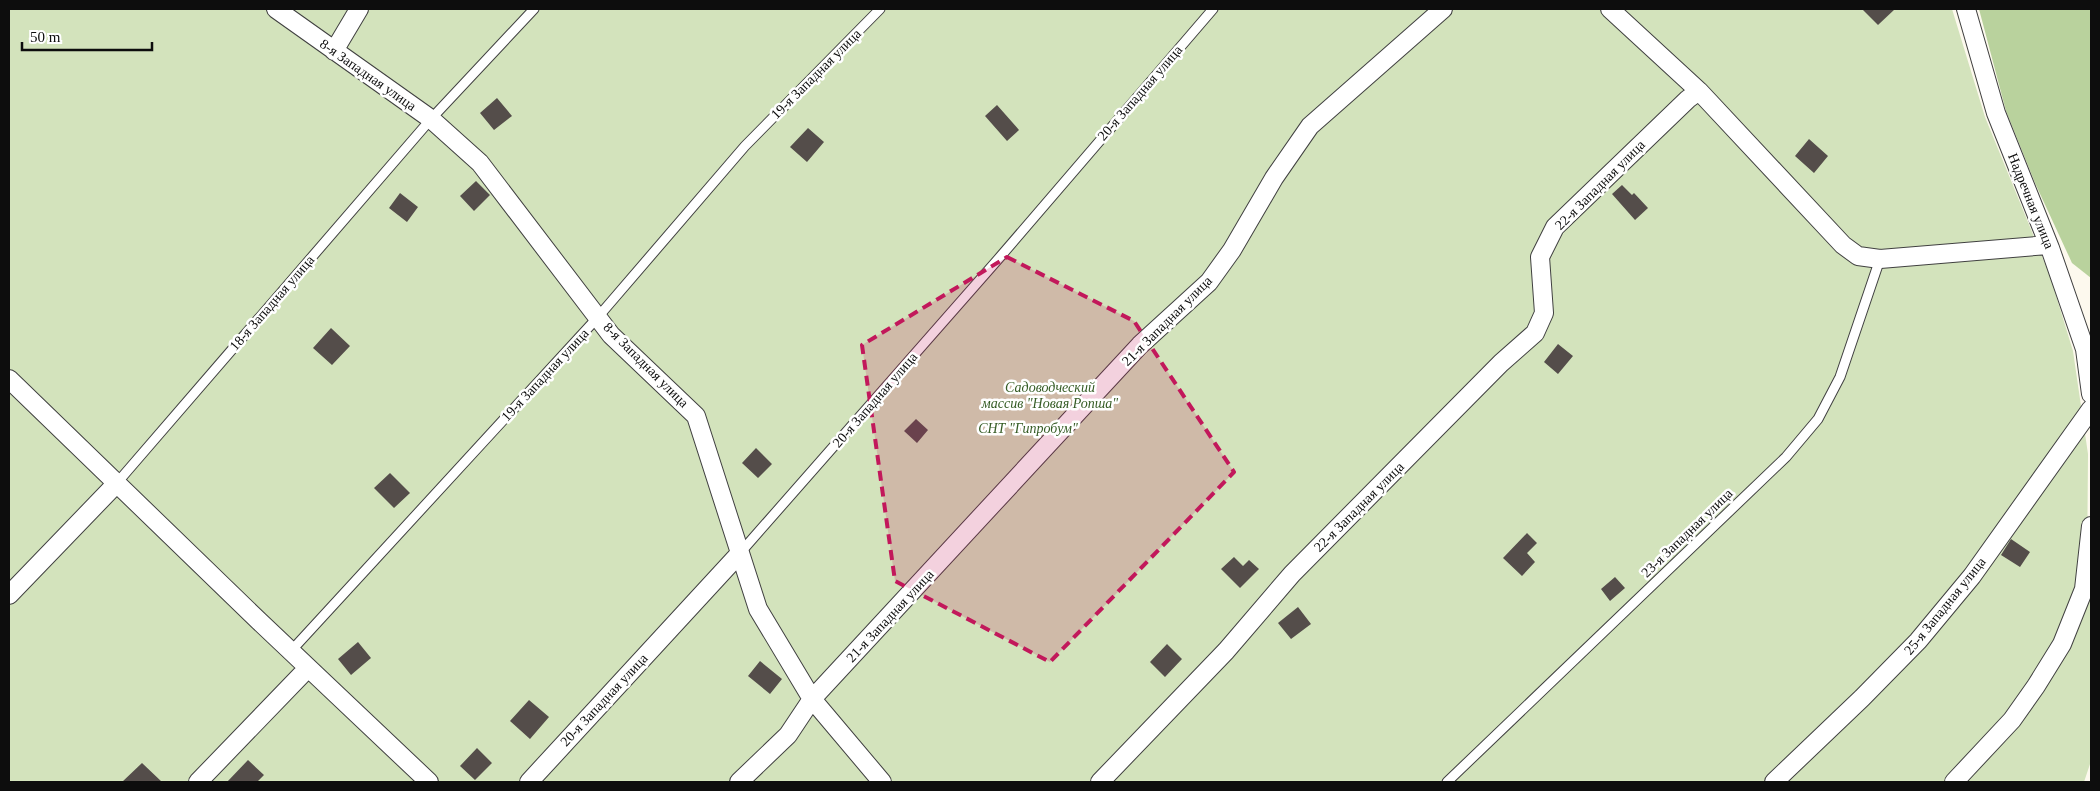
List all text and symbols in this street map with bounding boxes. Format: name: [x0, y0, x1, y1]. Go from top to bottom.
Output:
scale bar: [22, 20, 152, 52]
street label: 19-я Западная улица: [768, 25, 865, 122]
text: 50 m: [30, 29, 61, 45]
street label: 8-я Западная улица: [317, 36, 420, 114]
street label: 20-я Западная улица: [1095, 42, 1186, 143]
street label: 22-я Западная улица: [1552, 136, 1649, 233]
street label: Надречная улица: [2005, 151, 2057, 252]
street label: 18-я Западная улица: [227, 252, 318, 353]
street label: 21-я Западная улица: [1119, 272, 1216, 369]
street label: 8-я Западная улица: [600, 319, 692, 411]
street label: 19-я Западная улица: [498, 325, 592, 424]
street label: 20-я Западная улица: [830, 349, 921, 450]
park label: Садоводческий массив "Новая Ропша": [981, 380, 1118, 411]
park label: СНТ "Гипробум": [978, 421, 1078, 436]
street label: 22-я Западная улица: [1311, 458, 1408, 555]
street label: 23-я Западная улица: [1638, 485, 1736, 580]
street label: 25-я Западная улица: [1901, 554, 1989, 658]
street label: 21-я Западная улица: [843, 566, 937, 665]
street label: 20-я Западная улица: [557, 650, 651, 749]

